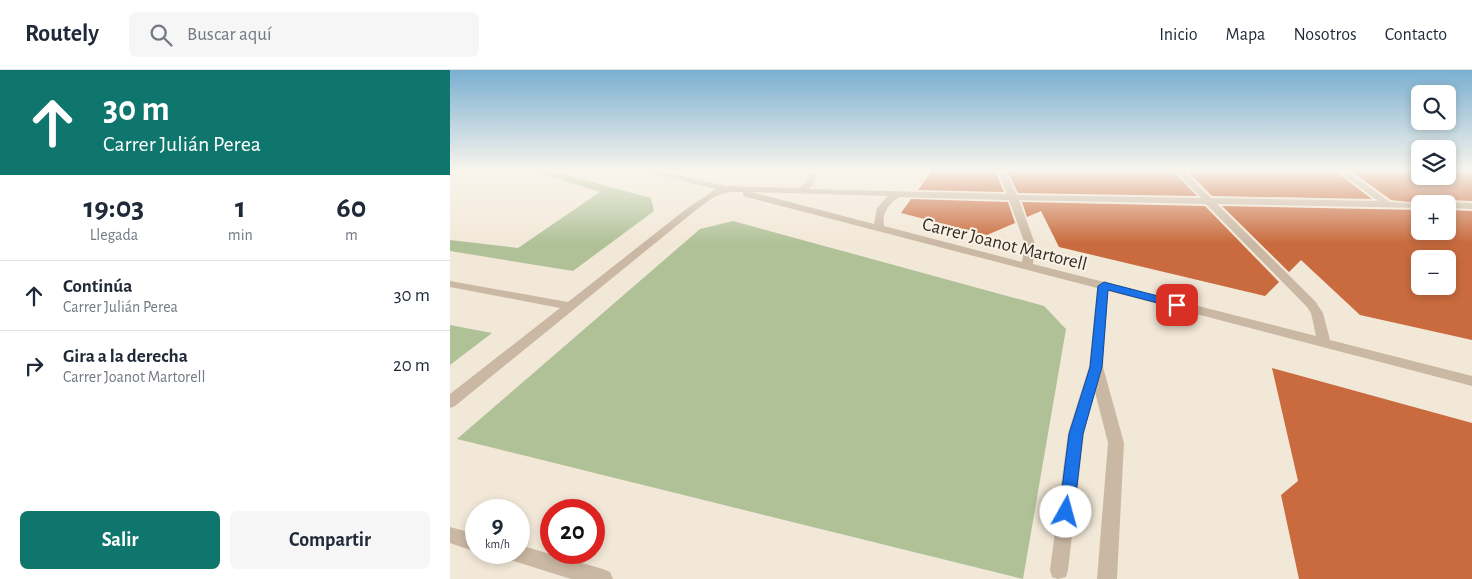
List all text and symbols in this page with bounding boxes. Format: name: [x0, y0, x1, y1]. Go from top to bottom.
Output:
search box: [129, 12, 479, 57]
icon: search: [147, 21, 175, 49]
text: Routely: [25, 22, 99, 46]
text: Buscar aquí: [187, 25, 272, 44]
text: Inicio: [1159, 26, 1198, 44]
text: Mapa: [1226, 26, 1265, 44]
text: Nosotros: [1293, 26, 1357, 44]
text: Contacto: [1385, 26, 1447, 44]
map controls: [1411, 85, 1456, 295]
button: search: [1411, 85, 1456, 130]
icon: ahead: [20, 90, 85, 155]
text: 30 m: [103, 92, 170, 127]
text: Carrer Julián Perea: [103, 133, 261, 155]
button: layers: [1411, 140, 1456, 185]
text: 19:03: [84, 193, 144, 223]
text: 1: [235, 193, 246, 223]
text: 60: [336, 193, 366, 223]
button: +: [1411, 195, 1456, 240]
street label: Carrer Joanot Martorell: [920, 215, 1089, 274]
text: Llegada: [90, 227, 138, 243]
text: min: [228, 227, 253, 243]
text: m: [345, 227, 358, 243]
button: −: [1411, 250, 1456, 295]
text: Continúa: [63, 277, 132, 296]
icon: ahead: [20, 282, 48, 310]
pin: [1156, 284, 1198, 326]
text: 30 m: [394, 286, 430, 305]
icon: arrive: [1163, 291, 1191, 319]
text: Carrer Julián Perea: [63, 299, 178, 315]
text: Gira a la derecha: [63, 347, 188, 366]
icon: right: [20, 352, 48, 380]
text: 20 m: [393, 356, 430, 375]
text: Carrer Joanot Martorell: [63, 369, 206, 385]
position arrow: [1039, 485, 1091, 537]
speed limit sign: 20: [540, 499, 605, 564]
button: Salir: [20, 511, 220, 569]
button: Compartir: [230, 511, 430, 569]
text: 9: [491, 513, 504, 538]
text: km/h: [485, 538, 510, 550]

